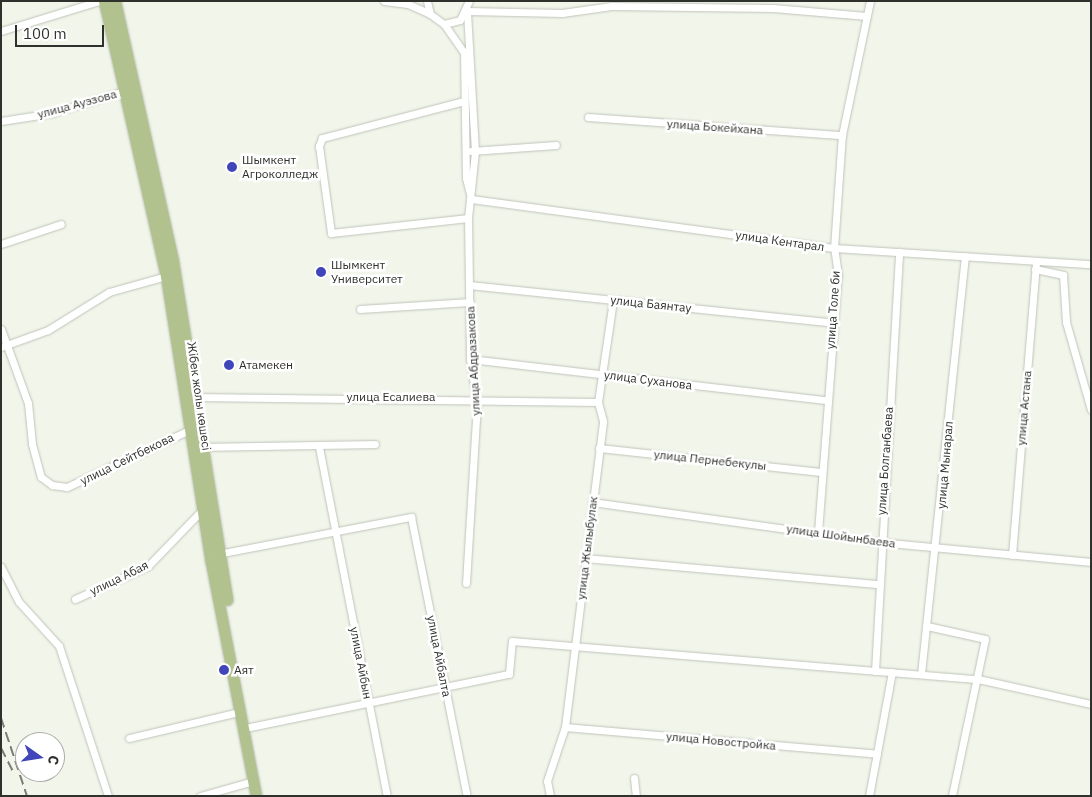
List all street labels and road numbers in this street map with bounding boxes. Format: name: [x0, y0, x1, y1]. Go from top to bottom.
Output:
street label: улица Ауэзова: [36, 87, 118, 121]
street label: улица Бокейхана: [666, 116, 764, 138]
street label: улица Кентарал: [735, 228, 825, 254]
street label: улица Толе би: [823, 270, 843, 350]
street label: улица Баянтау: [610, 293, 692, 315]
street label: улица Абдразакова: [463, 306, 483, 416]
street label: Жібек жолы көшесі: [184, 341, 214, 451]
street label: улица Суханова: [603, 367, 693, 393]
street label: улица Астана: [1014, 370, 1034, 446]
street label: улица Есалиева: [347, 390, 435, 404]
street label: улица Болганбаева: [874, 406, 896, 516]
street label: улица Мынарал: [934, 420, 956, 510]
street label: улица Сейтбекова: [78, 430, 176, 488]
street label: улица Пернебекулы: [653, 447, 767, 473]
street label: улица Жылыбулак: [574, 495, 600, 601]
street label: улица Шойынбаева: [786, 521, 896, 551]
street label: улица Абая: [87, 558, 151, 598]
street label: улица Айбалта: [424, 614, 454, 698]
street label: улица Айбын: [347, 626, 375, 700]
street label: улица Новостройка: [666, 729, 776, 753]

